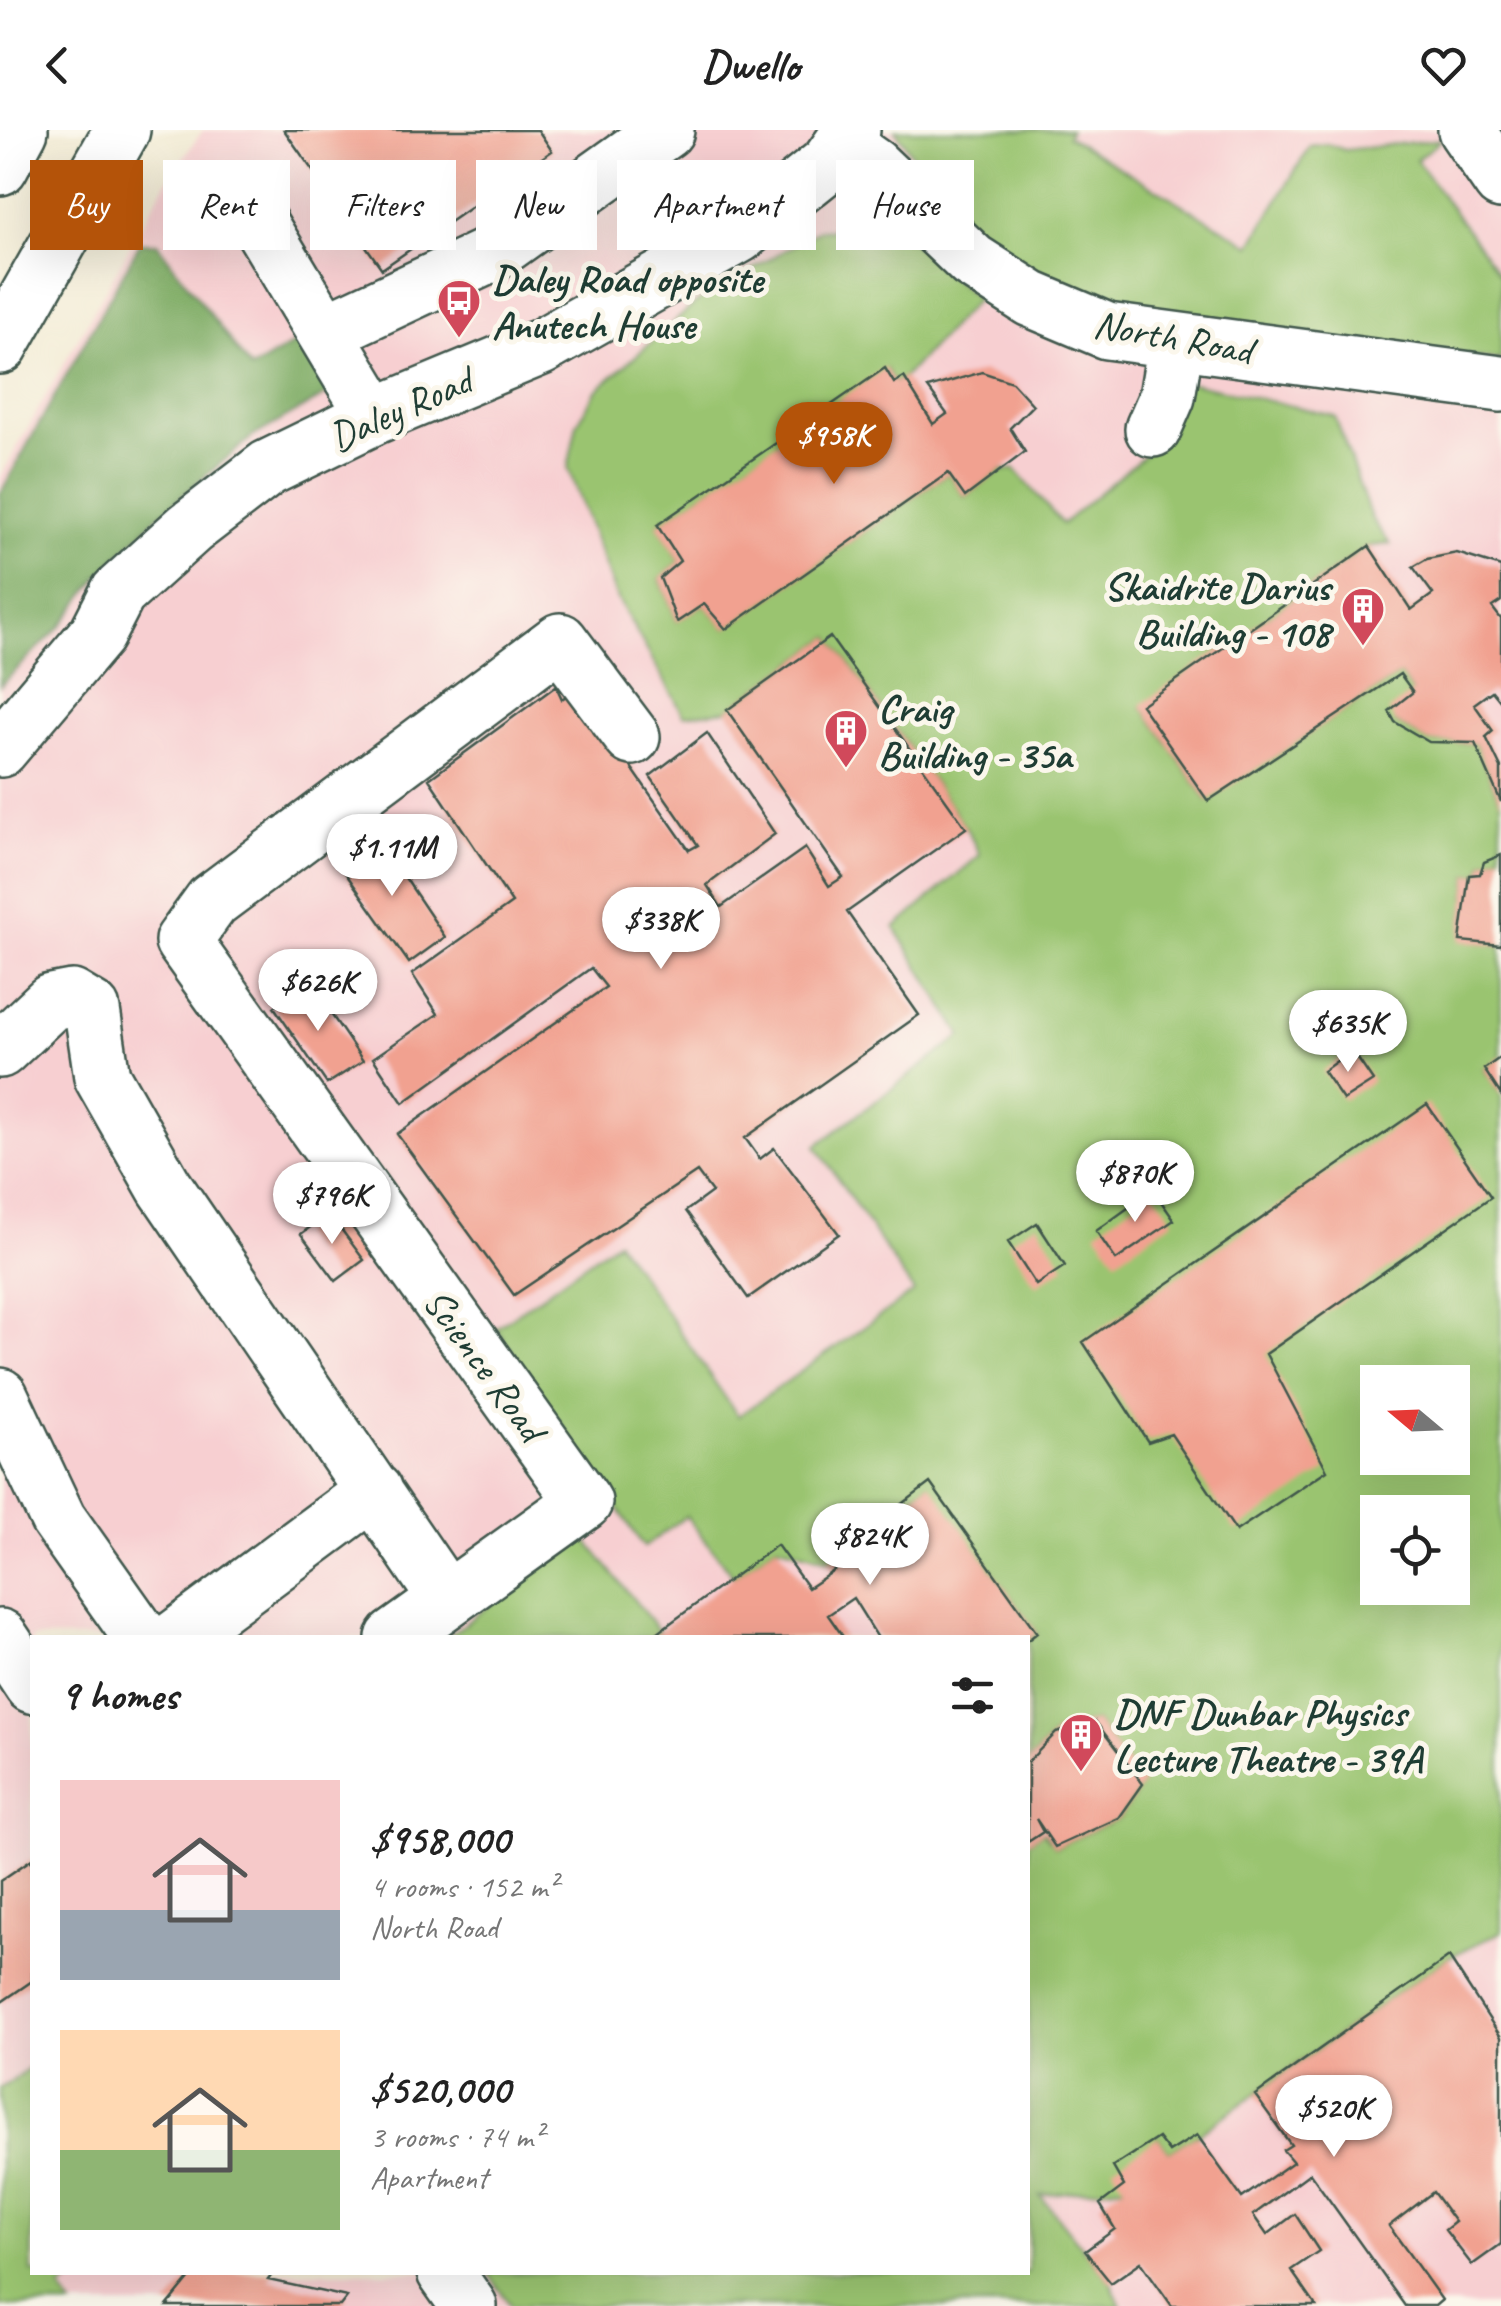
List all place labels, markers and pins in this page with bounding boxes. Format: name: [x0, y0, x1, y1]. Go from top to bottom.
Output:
place label: Daley Road opposite Anutech House: [492, 254, 765, 350]
bus stop icon: Daley Road opposite Anutech House: [436, 278, 482, 339]
pin: $958K: [764, 402, 904, 487]
place label: Skaidrite Darius Building - 108: [1104, 562, 1335, 658]
building icon: Skaidrite Darius Building - 108: [1340, 586, 1386, 647]
place label: Craig Building - 35a: [878, 684, 1074, 780]
building icon: Craig Building - 35a: [823, 708, 869, 769]
pin: $1.11M: [311, 814, 473, 899]
pin: $338K: [591, 887, 731, 972]
pin: $626K: [248, 949, 388, 1034]
pin: $635K: [1278, 990, 1418, 1075]
pin: $870K: [1065, 1140, 1205, 1225]
pin: $796K: [262, 1162, 402, 1247]
pin: $824K: [800, 1503, 940, 1588]
place label: DNF Dunbar Physics Lecture Theatre - 39A: [1114, 1688, 1424, 1784]
building icon: DNF Dunbar Physics Lecture Theatre - 39A: [1058, 1712, 1104, 1773]
pin: $520K: [1264, 2075, 1404, 2160]

